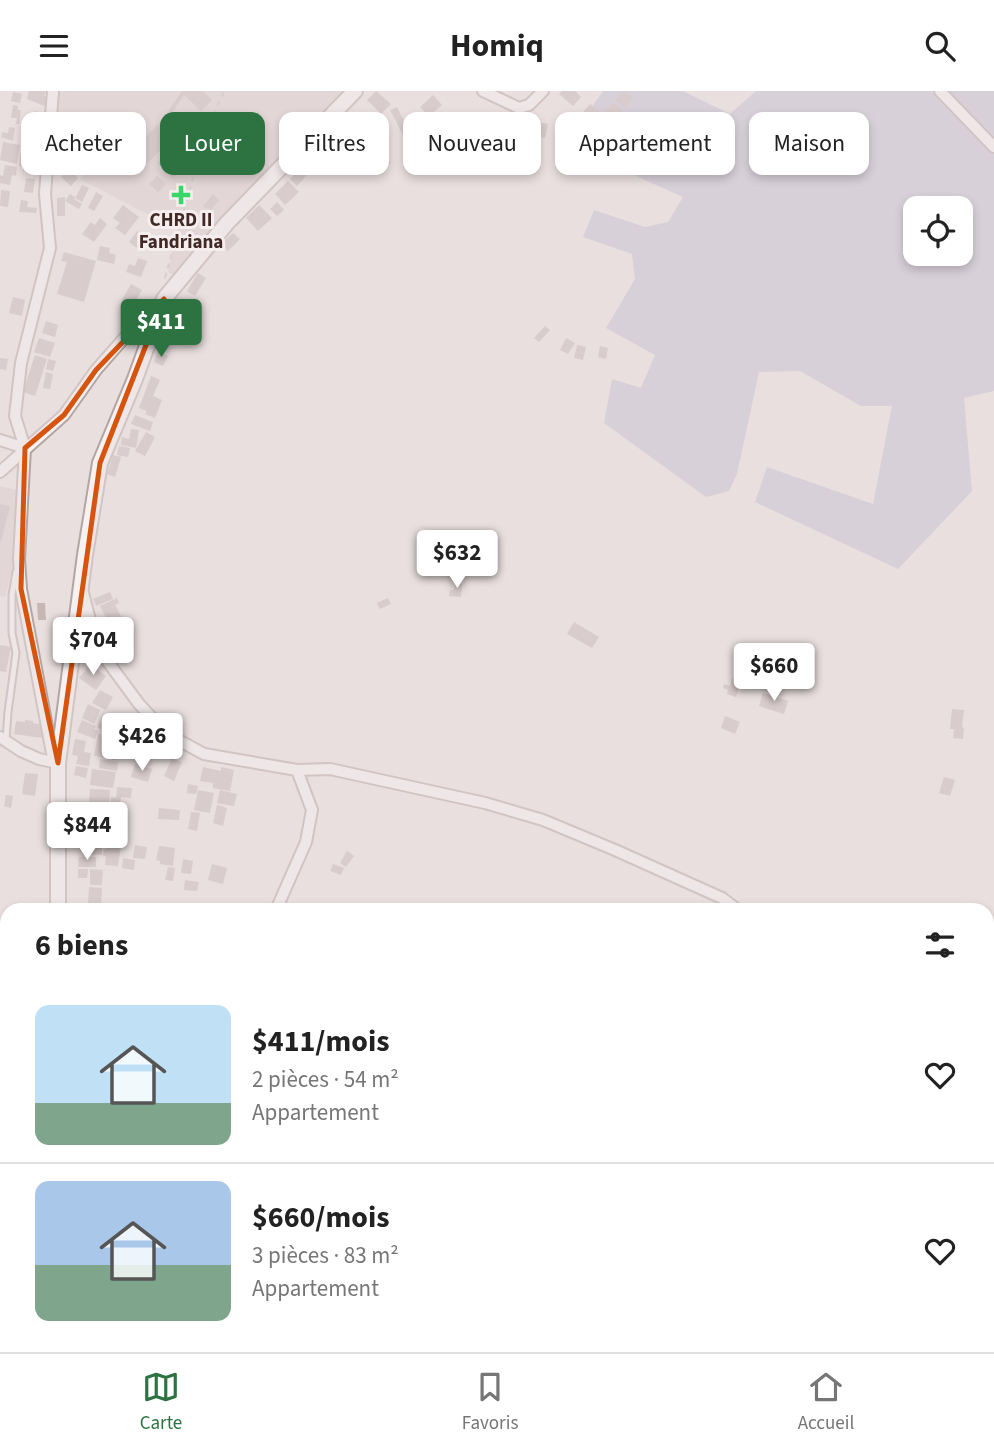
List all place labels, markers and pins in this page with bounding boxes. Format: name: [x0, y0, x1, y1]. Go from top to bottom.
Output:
marker: CHRD II Fandriana: [171, 185, 191, 205]
place label: CHRD II Fandriana: [139, 207, 223, 256]
pin: $411: [120, 299, 202, 359]
pin: $632: [416, 531, 498, 590]
pin: $704: [52, 617, 134, 677]
pin: $660: [733, 643, 815, 703]
pin: $426: [101, 713, 183, 773]
pin: $844: [46, 803, 128, 862]

